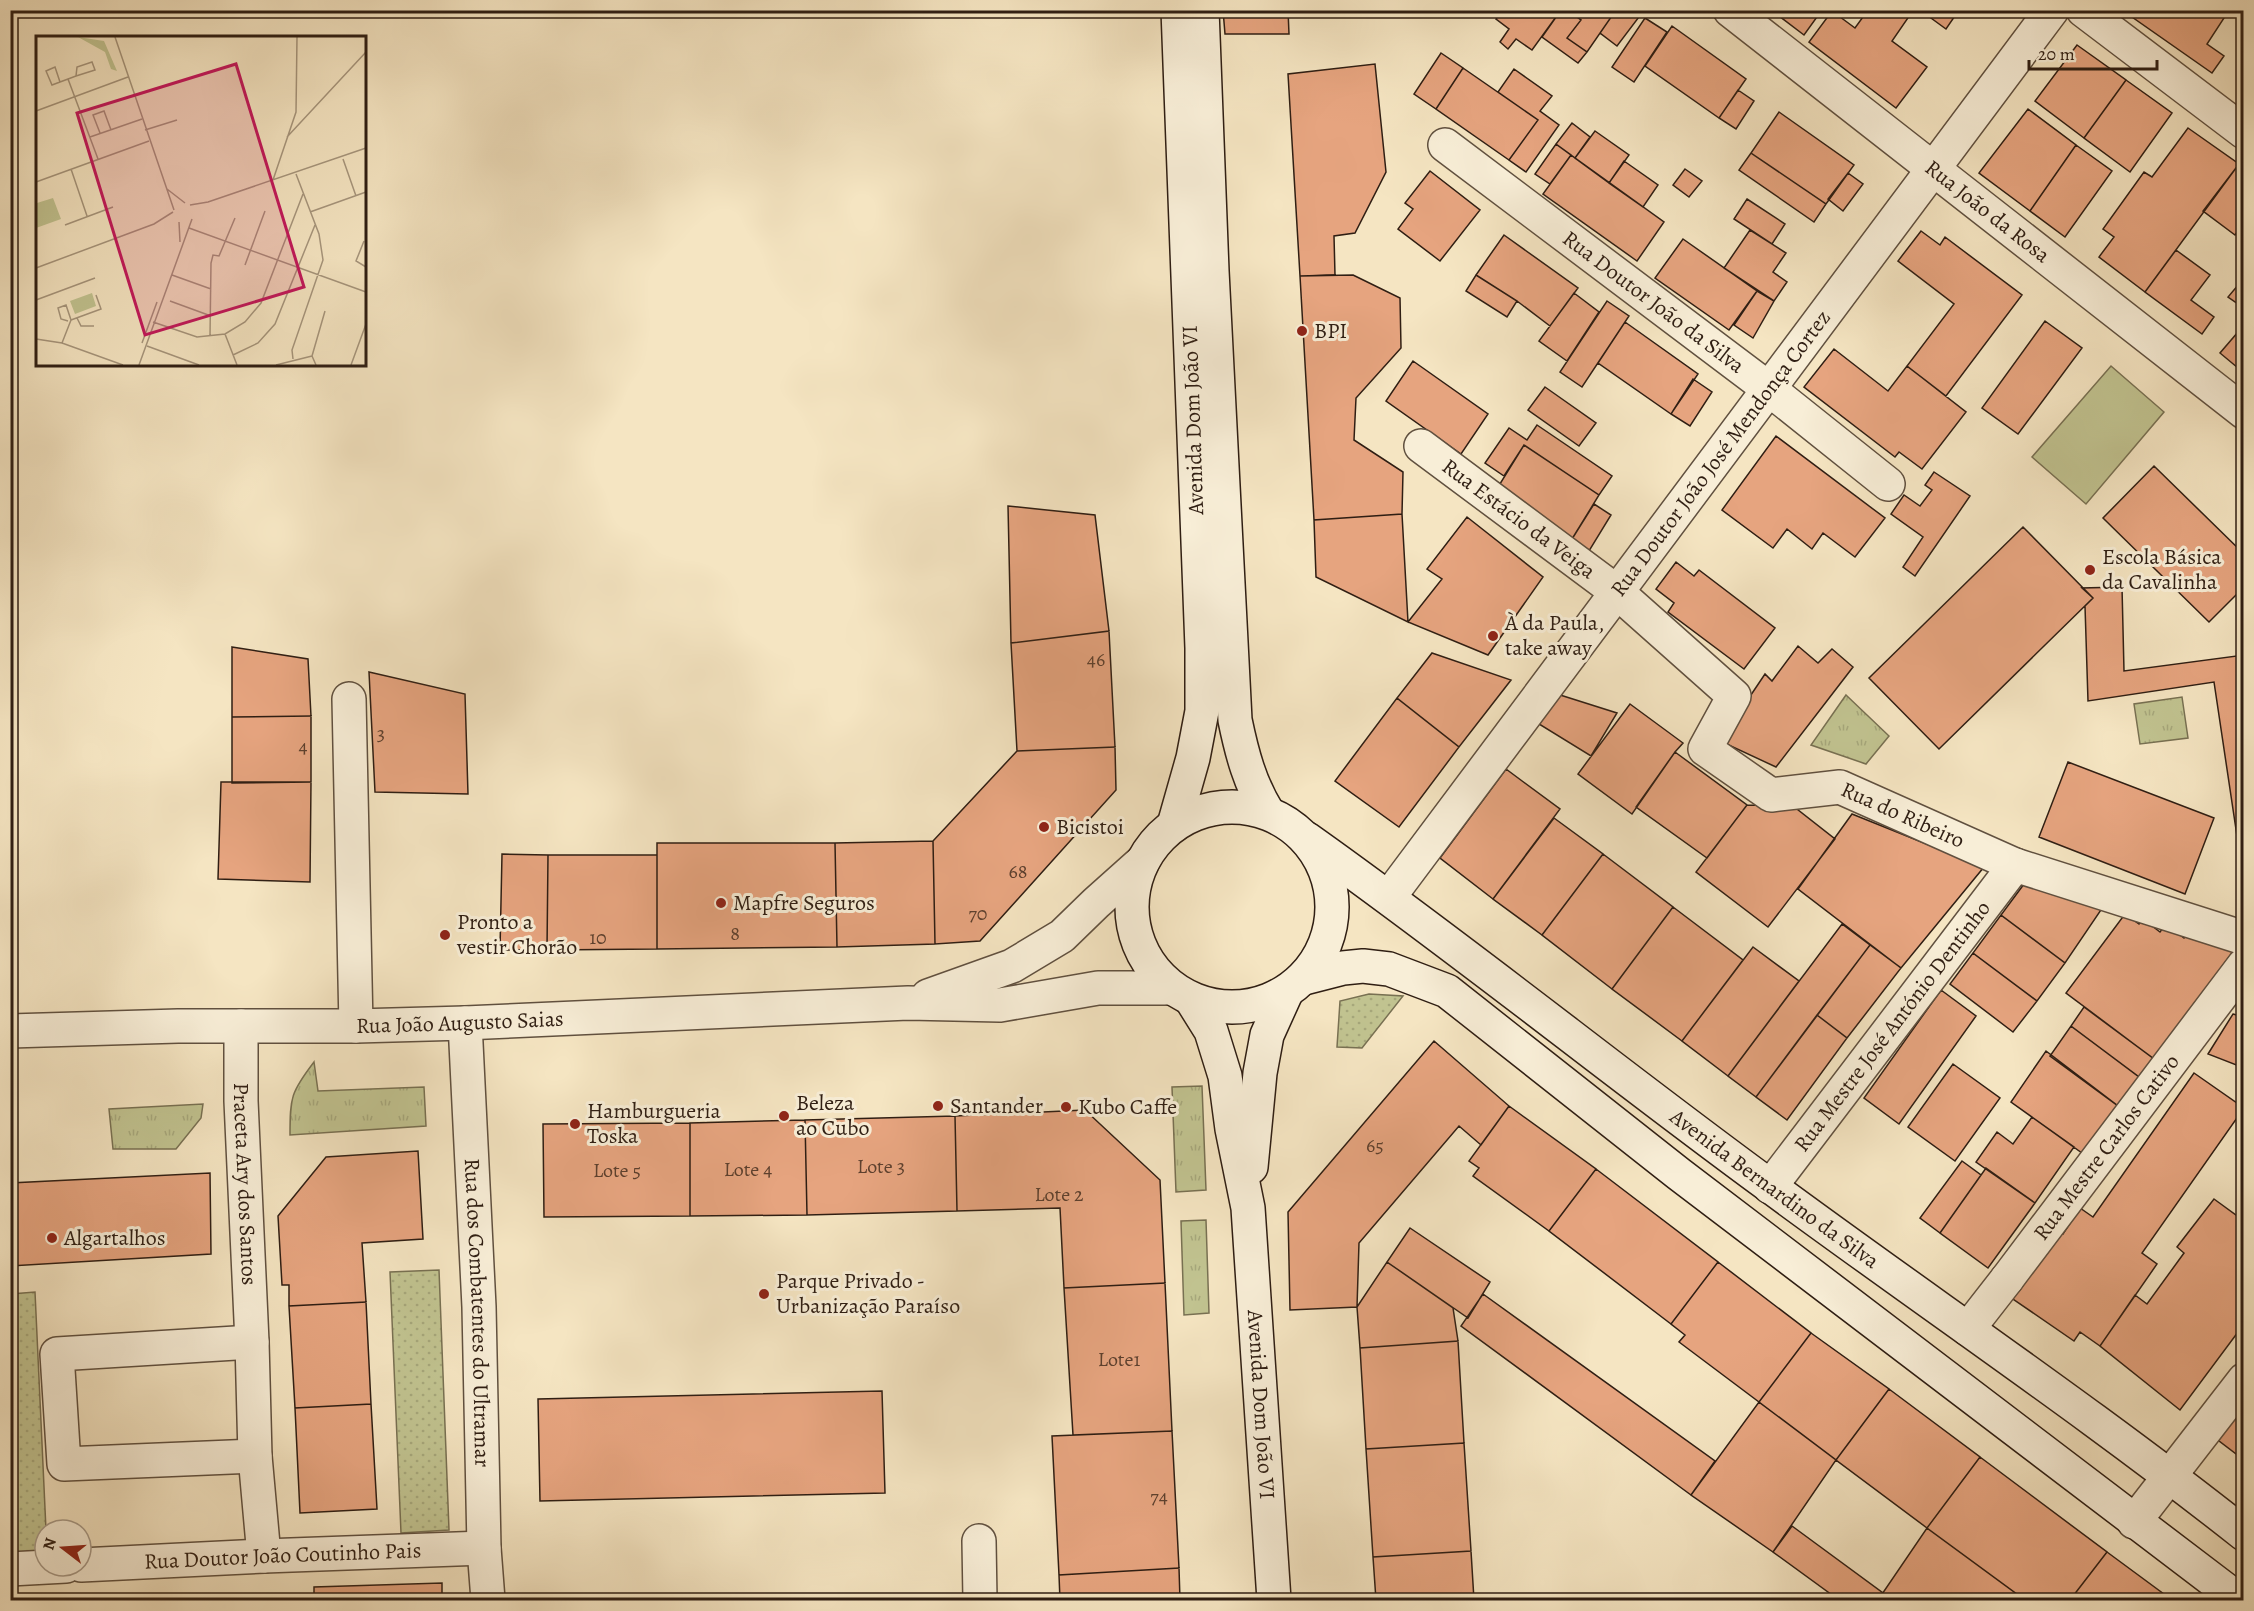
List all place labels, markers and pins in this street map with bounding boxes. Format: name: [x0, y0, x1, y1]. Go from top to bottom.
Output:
place label: BPI: [1314, 316, 1347, 346]
marker: BPI: [1295, 324, 1309, 338]
place label: Escola Básica da Cavalinha: [2102, 542, 2222, 597]
marker: Escola Básica da Cavalinha: [2083, 563, 2097, 577]
place label: À da Paula, take away: [1504, 608, 1605, 663]
marker: À da Paula, take away: [1486, 629, 1500, 643]
place label: Bicistoi: [1056, 812, 1124, 842]
marker: Bicistoi: [1037, 820, 1051, 834]
place label: Mapfre Seguros: [733, 888, 875, 918]
marker: Mapfre Seguros: [714, 896, 728, 910]
place label: Pronto a vestir Chorão: [456, 907, 577, 962]
marker: Pronto a vestir Chorão: [438, 928, 452, 942]
place label: Beleza ao Cubo: [796, 1088, 869, 1143]
place label: Santander: [950, 1091, 1043, 1121]
place label: Kubo Caffe: [1078, 1092, 1177, 1122]
place label: Hamburgueria Toska: [587, 1096, 722, 1151]
marker: Santander: [931, 1099, 945, 1113]
marker: Kubo Caffe: [1059, 1100, 1073, 1114]
marker: Beleza ao Cubo: [777, 1109, 791, 1123]
marker: Hamburgueria Toska: [568, 1117, 582, 1131]
place label: Algartalhos: [63, 1223, 166, 1253]
marker: Algartalhos: [45, 1231, 59, 1245]
place label: Parque Privado - Urbanização Paraíso: [776, 1266, 960, 1321]
marker: Parque Privado - Urbanização Paraíso: [757, 1287, 771, 1301]

